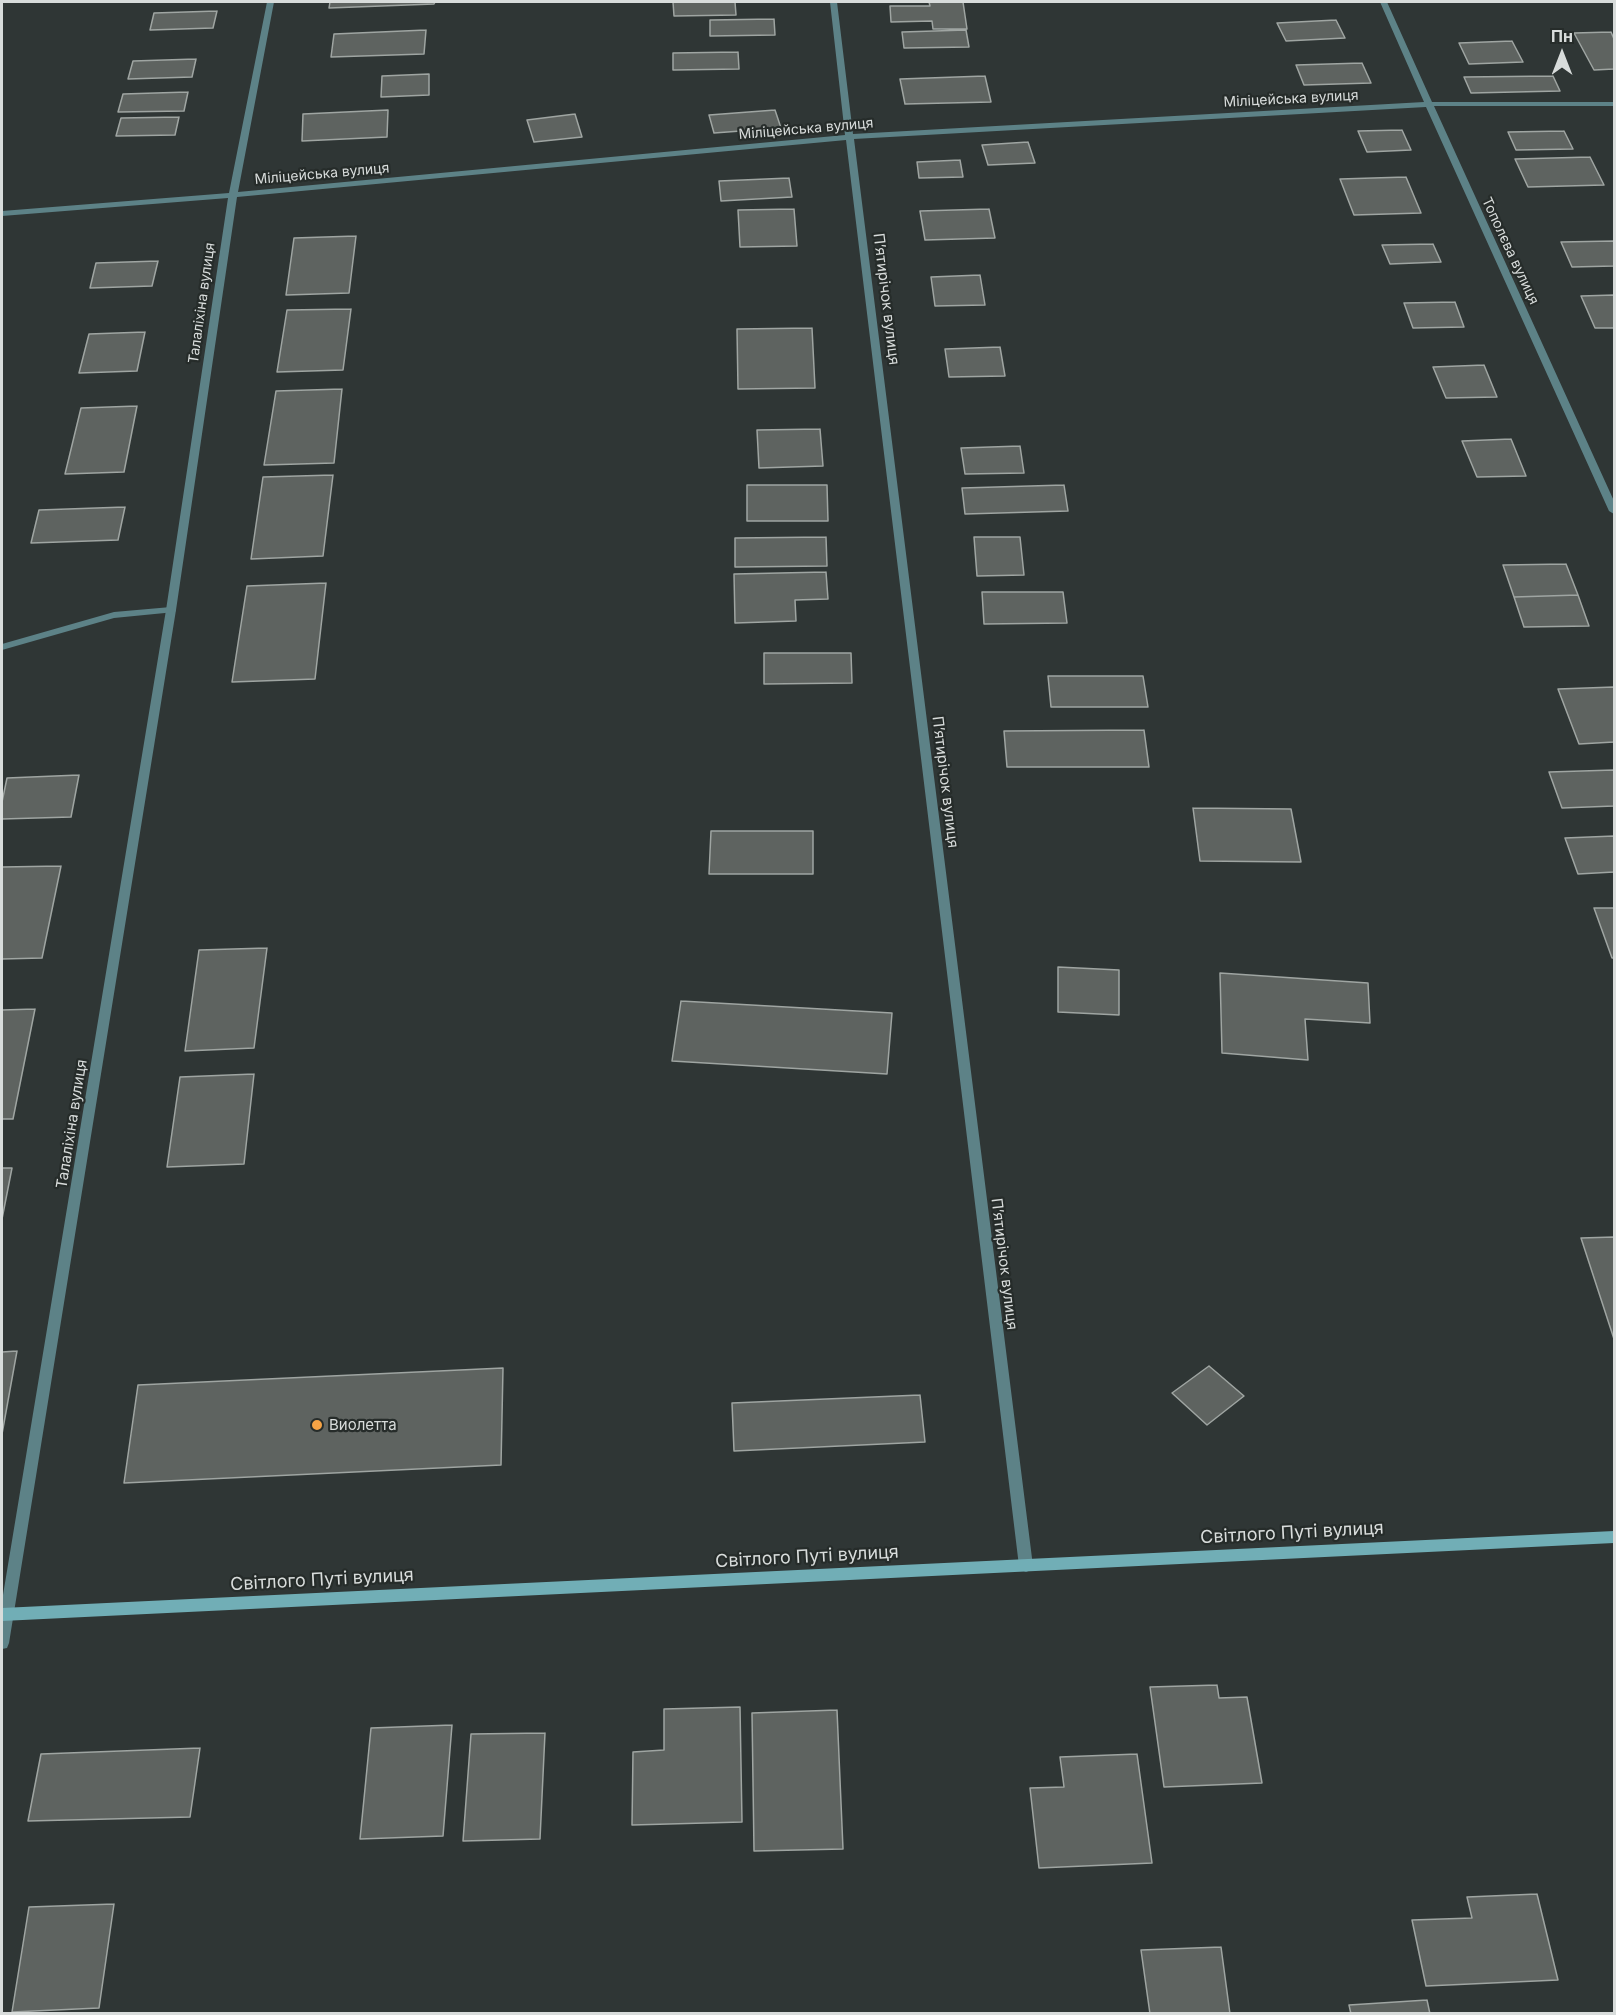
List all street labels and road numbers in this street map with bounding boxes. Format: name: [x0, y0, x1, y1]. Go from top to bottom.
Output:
street label: Міліцейська вулиця: [1223, 87, 1359, 111]
street label: Міліцейська вулиця: [738, 115, 874, 143]
street label: Міліцейська вулиця: [254, 160, 390, 188]
street label: Тополєва вулиця: [1478, 195, 1542, 307]
street label: П’ятирічок вулиця: [869, 232, 903, 366]
street label: Талаліхіна вулиця: [185, 241, 219, 365]
street label: П’ятирічок вулиця: [928, 715, 962, 849]
street label: Талаліхіна вулиця: [53, 1058, 91, 1190]
street label: П’ятирічок вулиця: [987, 1197, 1021, 1331]
street label: Світлого Путі вулиця: [1200, 1517, 1384, 1549]
street label: Світлого Путі вулиця: [715, 1541, 899, 1573]
street label: Світлого Путі вулиця: [230, 1564, 414, 1596]

